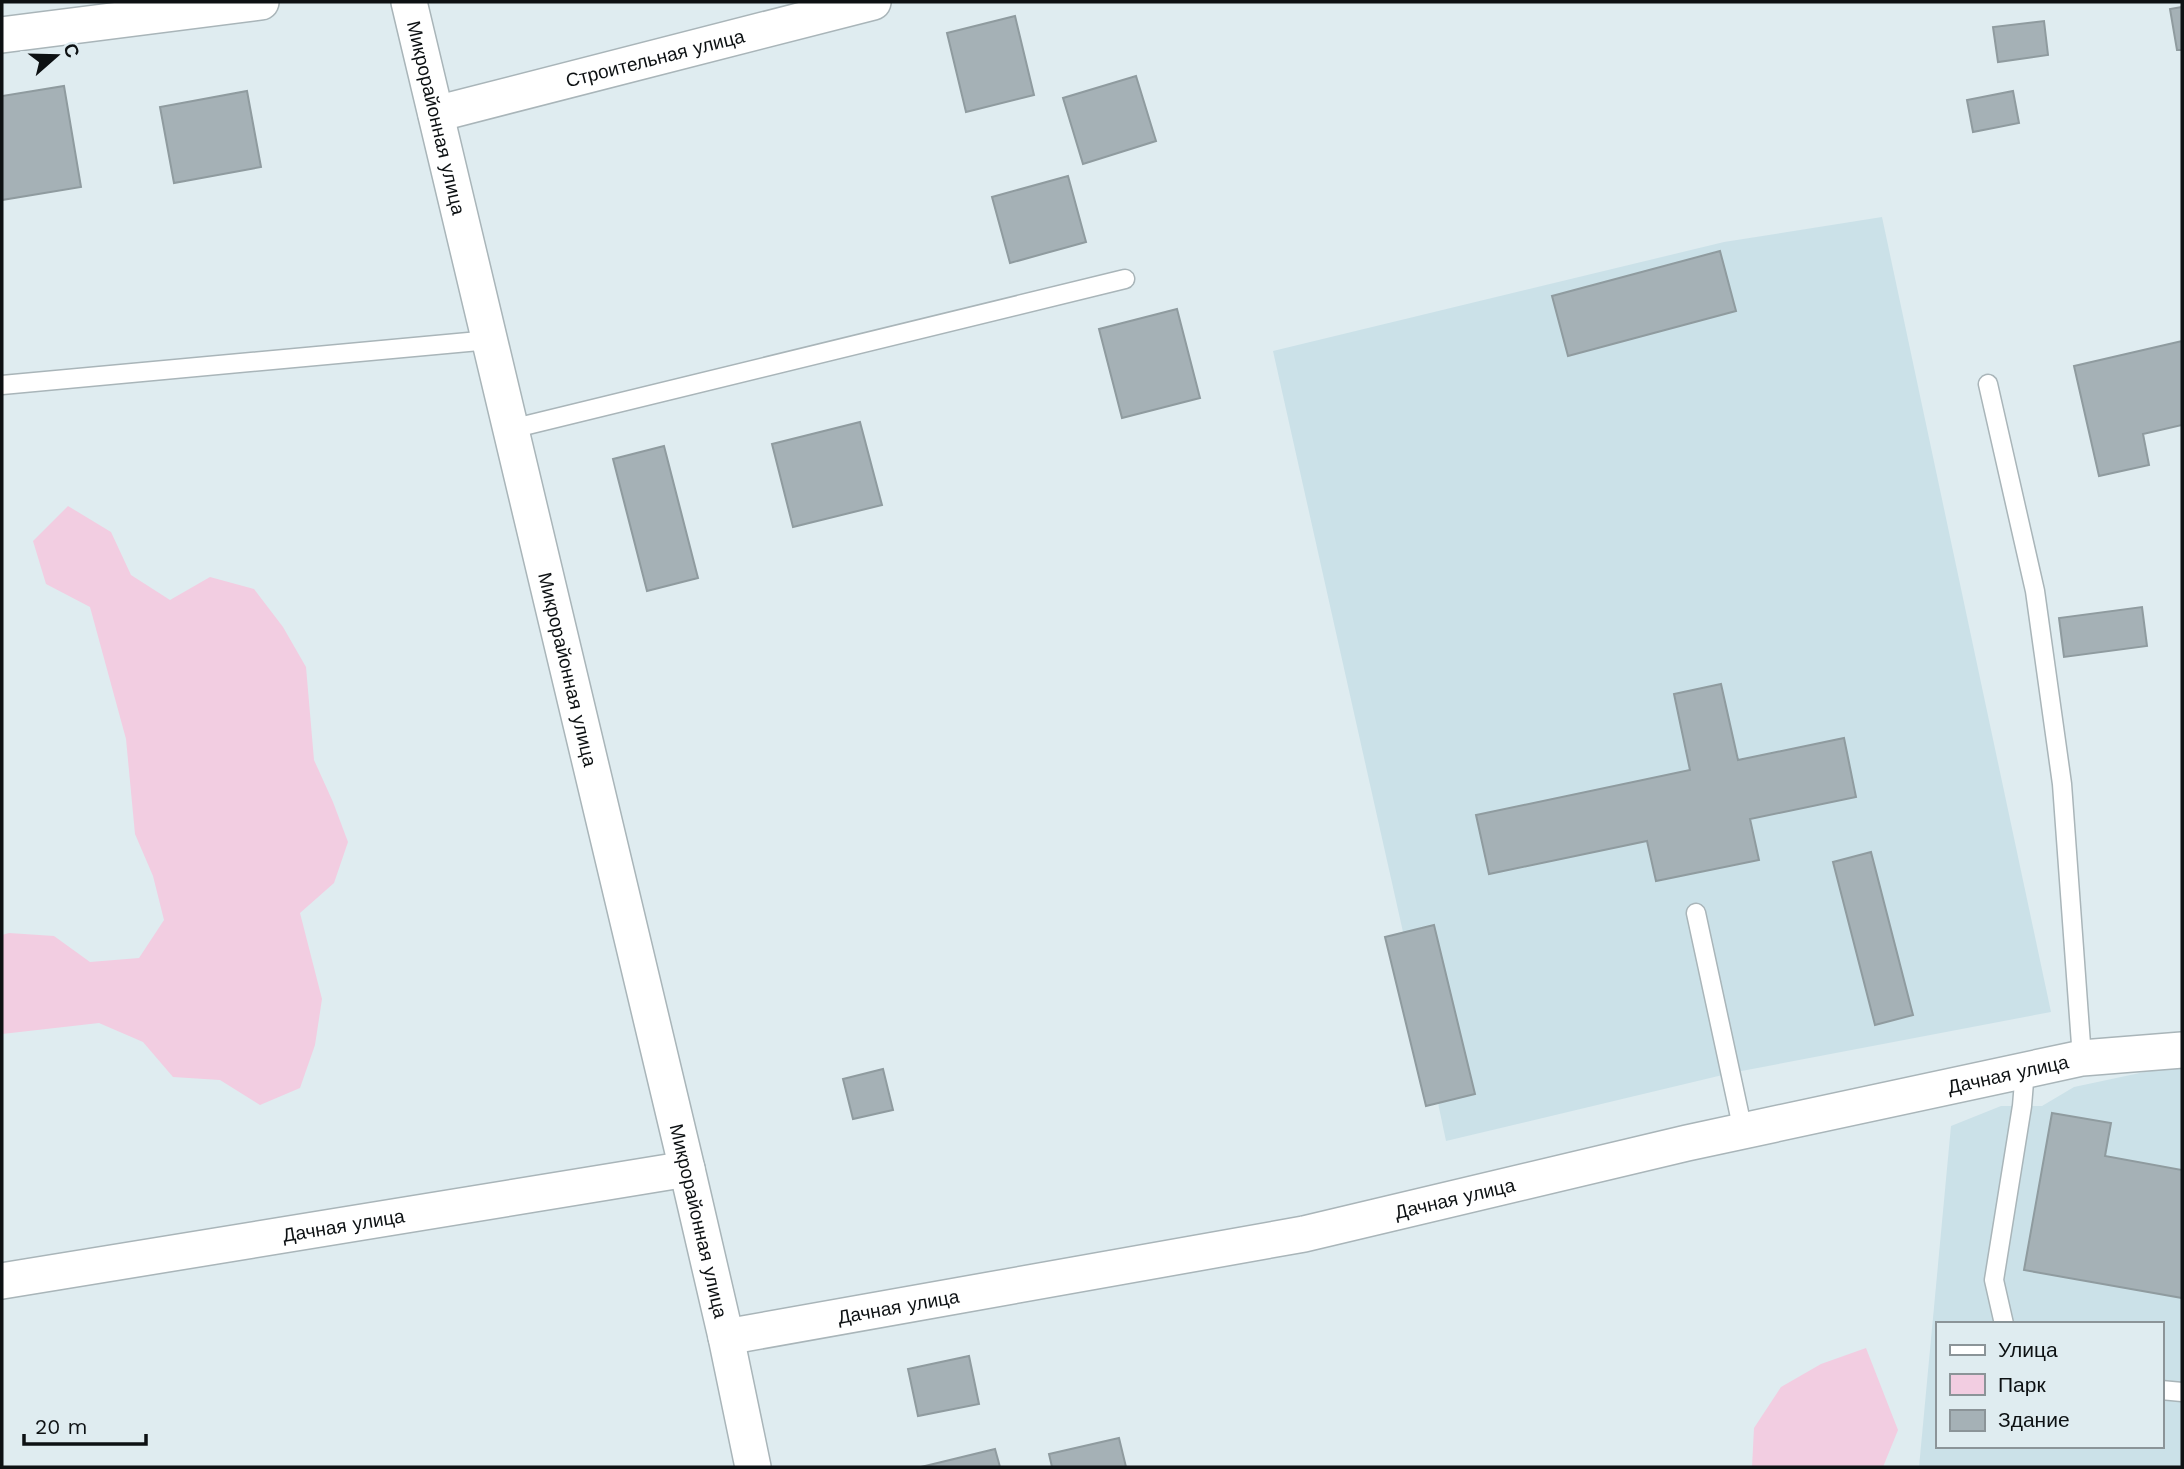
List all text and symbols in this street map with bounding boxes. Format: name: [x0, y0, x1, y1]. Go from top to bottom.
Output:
street label: Микрорайонная улица: [402, 18, 471, 218]
north arrow: [21, 21, 91, 91]
street label: Строительная улица: [563, 24, 747, 92]
text: С: [58, 40, 85, 61]
street label: Микрорайонная улица: [534, 570, 602, 769]
street label: Дачная улица: [1945, 1050, 2071, 1098]
street label: Микрорайонная улица: [665, 1121, 733, 1321]
street label: Дачная улица: [1392, 1173, 1518, 1224]
street label: Дачная улица: [281, 1204, 406, 1246]
street label: Дачная улица: [836, 1284, 961, 1328]
legend: [1936, 1322, 2163, 1448]
text: Улица: [1998, 1337, 2058, 1362]
text: Парк: [1998, 1372, 2046, 1397]
scale bar: [24, 1402, 147, 1446]
text: Здание: [1998, 1407, 2070, 1432]
text: 20 m: [35, 1414, 87, 1439]

